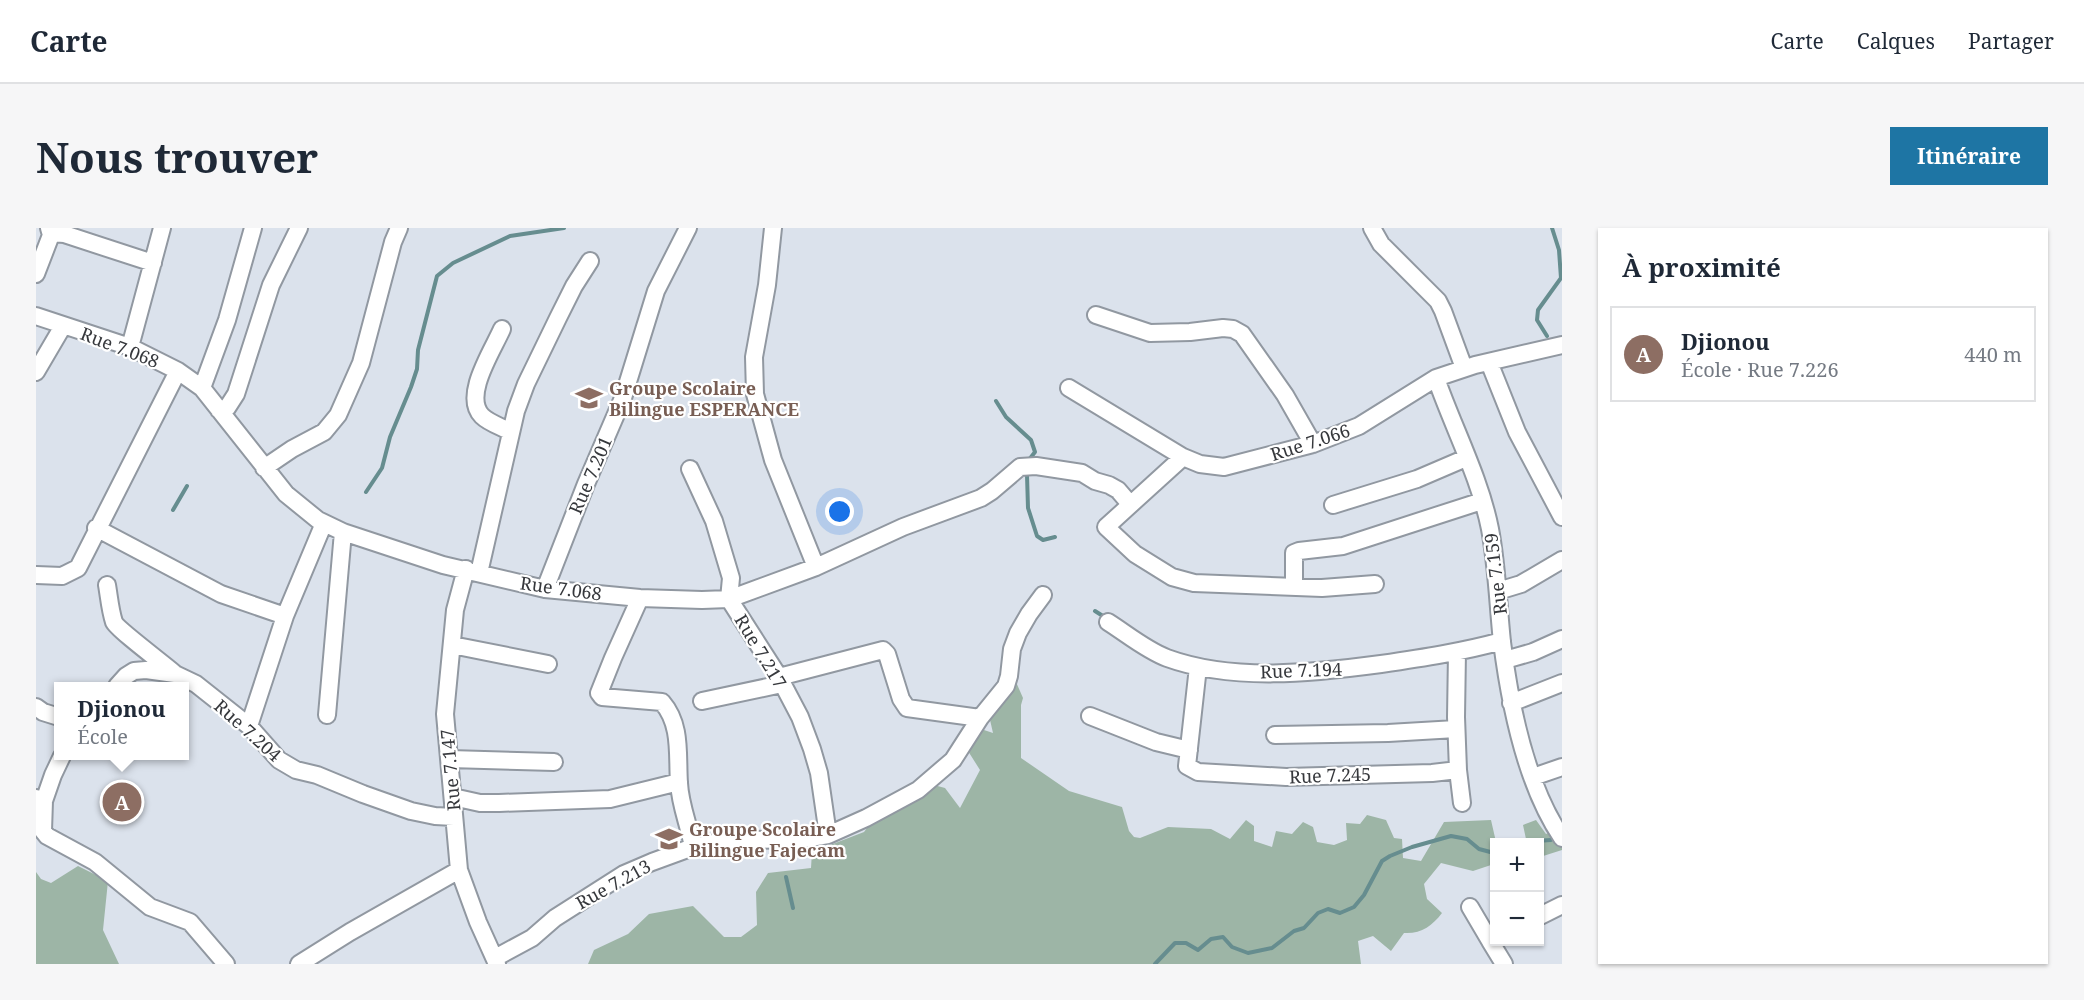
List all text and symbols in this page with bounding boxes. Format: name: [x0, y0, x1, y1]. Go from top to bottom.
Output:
text: Carte: [30, 22, 108, 60]
text: Carte: [1771, 27, 1824, 55]
text: Calques: [1857, 27, 1935, 55]
text: Partager: [1968, 27, 2054, 55]
button: Itinéraire: [1890, 127, 2048, 185]
text: Nous trouver: [36, 128, 318, 185]
text: À proximité: [1622, 249, 1781, 285]
street label: Rue 7.068: [77, 321, 163, 373]
text: Djionou: [1681, 326, 1770, 356]
text: A: [1636, 341, 1651, 368]
text: 440 m: [1964, 341, 2022, 368]
text: École · Rue 7.226: [1681, 356, 1839, 383]
place label: Groupe Scolaire Bilingue ESPERANCE: [609, 376, 799, 421]
school or university icon: Groupe Scolaire Bilingue ESPERANCE: [574, 383, 604, 413]
street label: Rue 7.066: [1267, 418, 1353, 466]
street label: Rue 7.201: [563, 432, 617, 518]
your location: [825, 497, 854, 526]
street label: Rue 7.159: [1478, 532, 1512, 616]
street label: Rue 7.068: [519, 570, 603, 606]
street label: Rue 7.217: [730, 610, 792, 692]
street label: Rue 7.194: [1259, 657, 1343, 683]
popup: [54, 682, 189, 760]
text: Djionou: [77, 693, 166, 723]
street label: Rue 7.204: [209, 694, 287, 766]
text: École: [77, 723, 128, 750]
street label: Rue 7.147: [434, 728, 466, 812]
street label: Rue 7.245: [1288, 762, 1372, 788]
pin: A: [102, 780, 142, 824]
place label: Groupe Scolaire Bilingue Fajecam: [689, 817, 845, 862]
school or university icon: Groupe Scolaire Bilingue Fajecam: [654, 824, 684, 854]
map controls: [1490, 838, 1544, 946]
button: +: [1490, 838, 1544, 892]
street label: Rue 7.213: [571, 854, 655, 914]
button: −: [1490, 892, 1544, 946]

